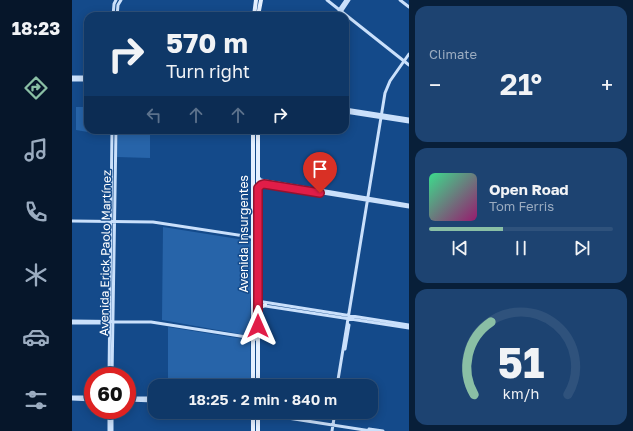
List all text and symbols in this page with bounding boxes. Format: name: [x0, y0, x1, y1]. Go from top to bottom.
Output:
text: 18:23: [12, 17, 60, 39]
text: 570 m: [166, 26, 248, 59]
icon: right: [100, 28, 152, 80]
text: Climate: [429, 46, 477, 62]
text: Turn right: [166, 60, 250, 82]
text: 21°: [500, 66, 542, 102]
text: −: [429, 71, 441, 98]
text: +: [601, 71, 613, 98]
icon: directions: [22, 74, 50, 102]
icon: left: [143, 104, 165, 126]
icon: ahead: [185, 104, 207, 126]
icon: ahead: [227, 104, 249, 126]
icon: right: [269, 104, 291, 126]
icon: music: [22, 136, 50, 164]
pin: [303, 152, 337, 193]
icon: arrive: [309, 158, 331, 180]
street label: Avenida Erick Paolo Martínez: [96, 170, 114, 336]
street label: Avenida Insurgentes: [236, 175, 251, 293]
text: Open Road: [489, 180, 569, 198]
icon: phone: [22, 198, 50, 226]
text: Tom Ferris: [489, 198, 554, 214]
icon: previous: [449, 237, 471, 259]
icon: pause: [510, 237, 532, 259]
icon: next: [571, 237, 593, 259]
icon: climate: [22, 261, 50, 289]
position arrow: [237, 305, 279, 347]
icon: car: [22, 323, 50, 351]
text: 51: [498, 337, 544, 387]
speed limit sign: 60: [84, 367, 136, 419]
text: km/h: [503, 385, 539, 402]
icon: filters: [22, 386, 50, 414]
text: 18:25 · 2 min · 840 m: [189, 390, 337, 408]

